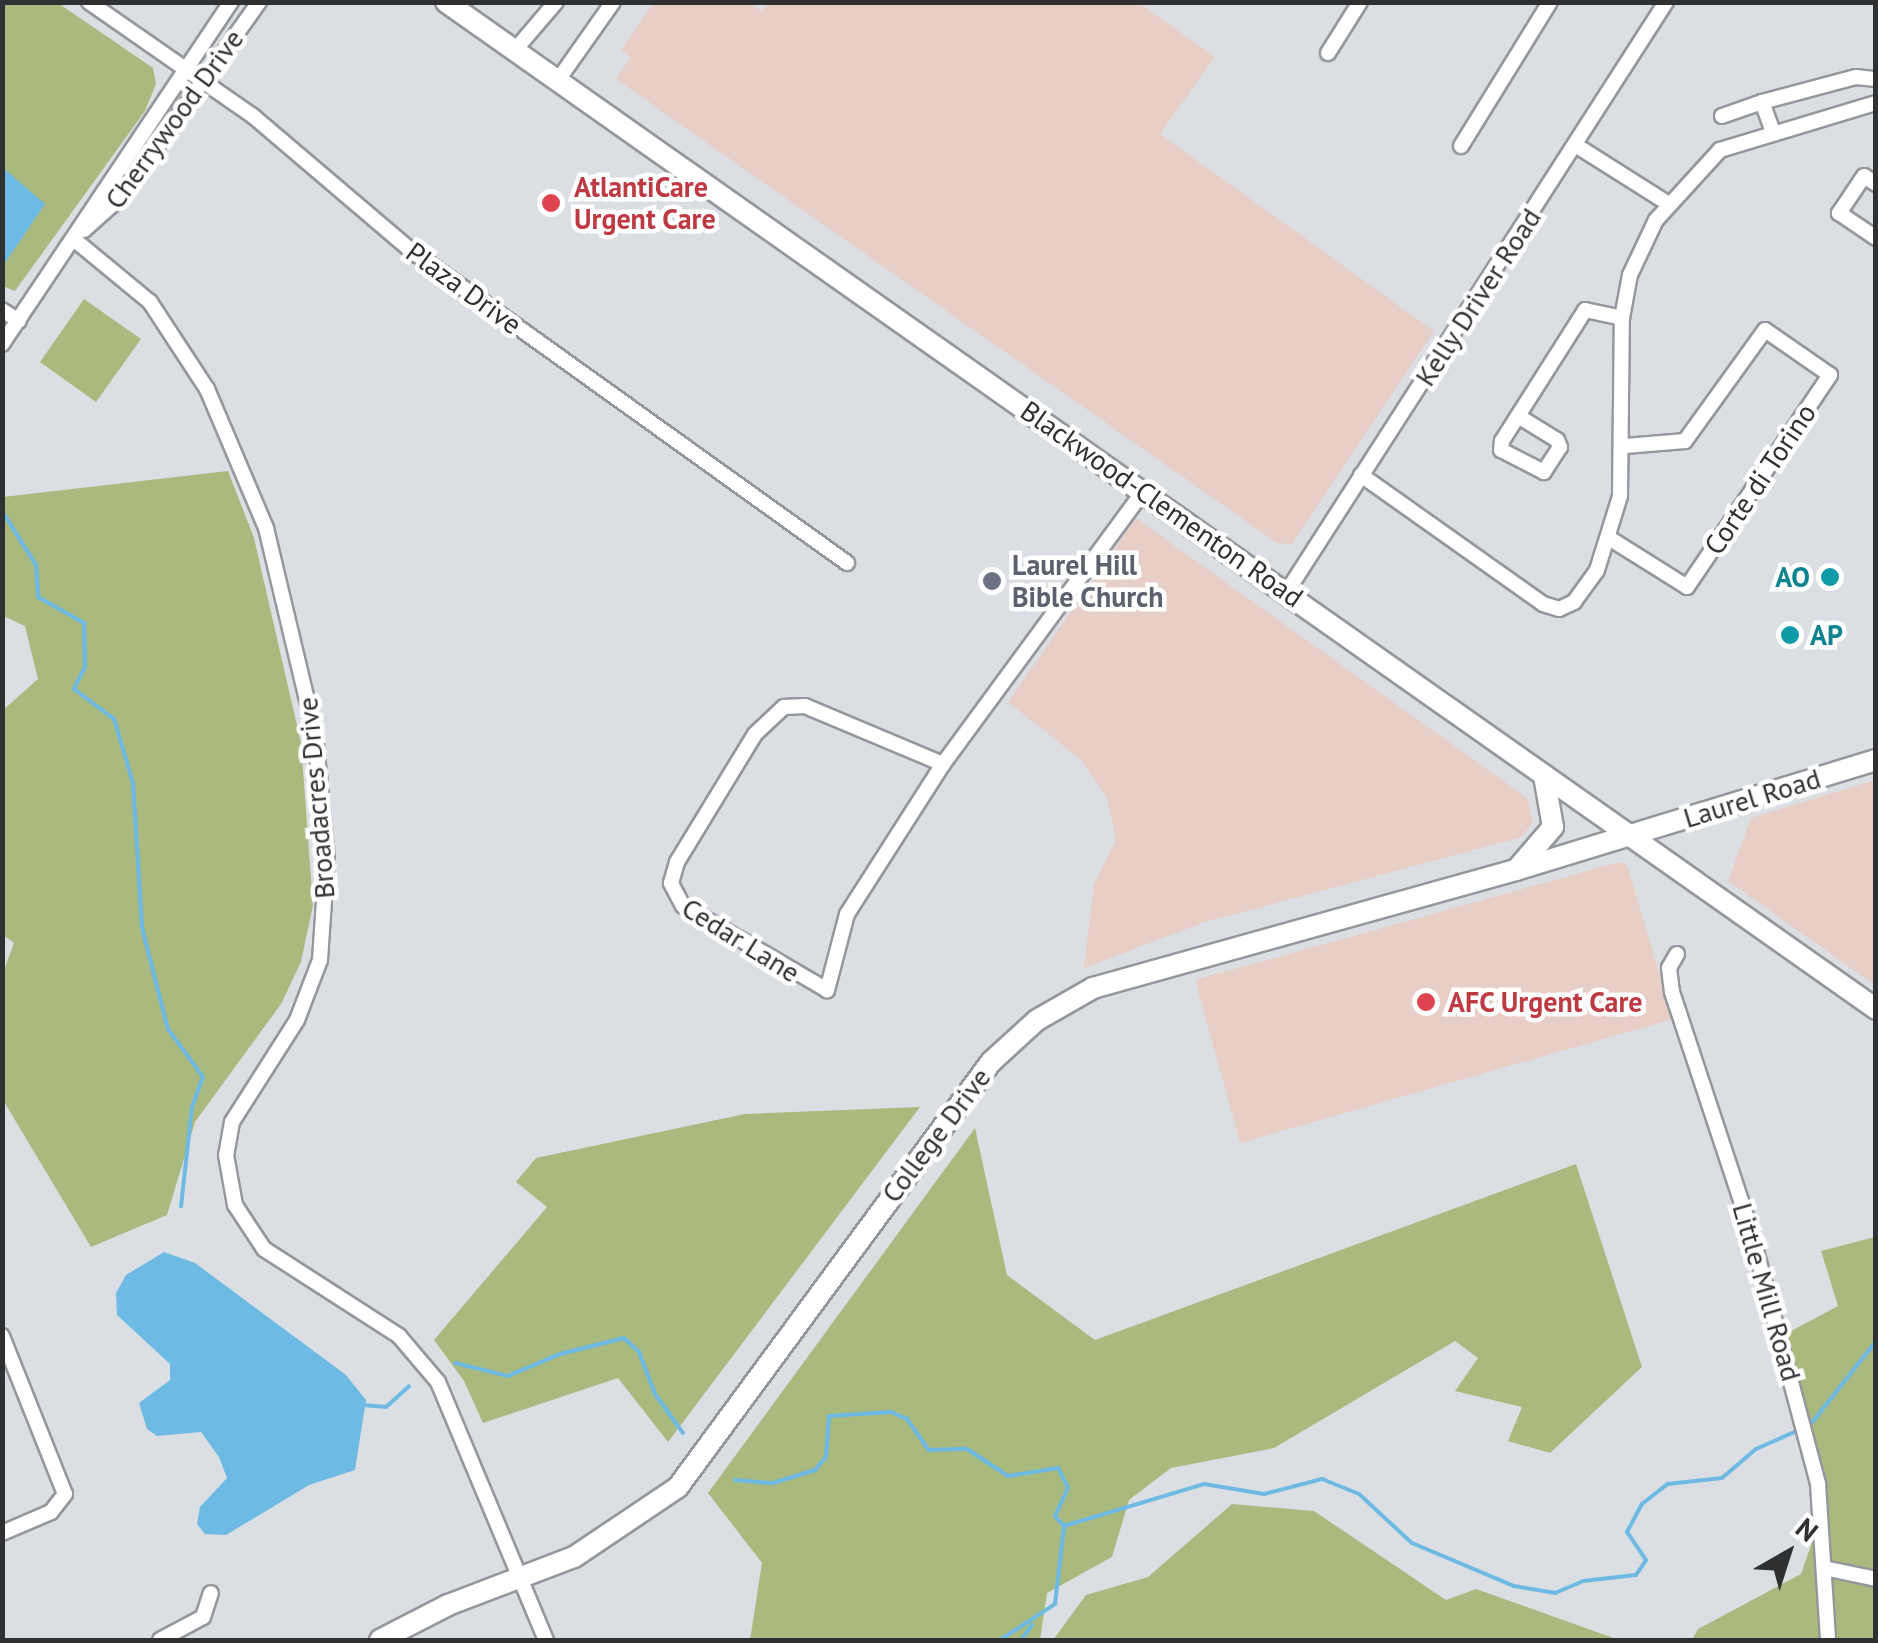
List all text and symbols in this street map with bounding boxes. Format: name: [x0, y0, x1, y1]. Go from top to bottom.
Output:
street label: Cherrywood Drive: [98, 23, 250, 215]
place label: AtlantiCare Urgent Care: [574, 170, 716, 236]
marker: AtlantiCare Urgent Care: [538, 190, 564, 216]
street label: Kelly Driver Road: [1408, 202, 1548, 392]
street label: Plaza Drive: [400, 235, 528, 341]
street label: Blackwood-Clementon Road: [1014, 394, 1310, 614]
street label: Corte di Torino: [1697, 397, 1823, 561]
place label: Laurel Hill Bible Church: [1012, 548, 1164, 614]
place label: AO: [1775, 560, 1810, 594]
marker: AO: [1819, 566, 1841, 588]
marker: Laurel Hill Bible Church: [981, 570, 1003, 592]
place label: AP: [1810, 618, 1843, 652]
marker: AP: [1779, 624, 1801, 646]
street label: Broadacres Drive: [290, 696, 342, 900]
street label: Laurel Road: [1679, 761, 1825, 835]
street label: Cedar Lane: [676, 891, 806, 989]
place label: AFC Urgent Care: [1448, 985, 1644, 1019]
marker: AFC Urgent Care: [1413, 989, 1439, 1015]
street label: College Drive: [875, 1061, 997, 1209]
street label: Little Mill Road: [1726, 1199, 1808, 1385]
north arrow: [1738, 1503, 1838, 1603]
text: N: [1788, 1509, 1826, 1549]

